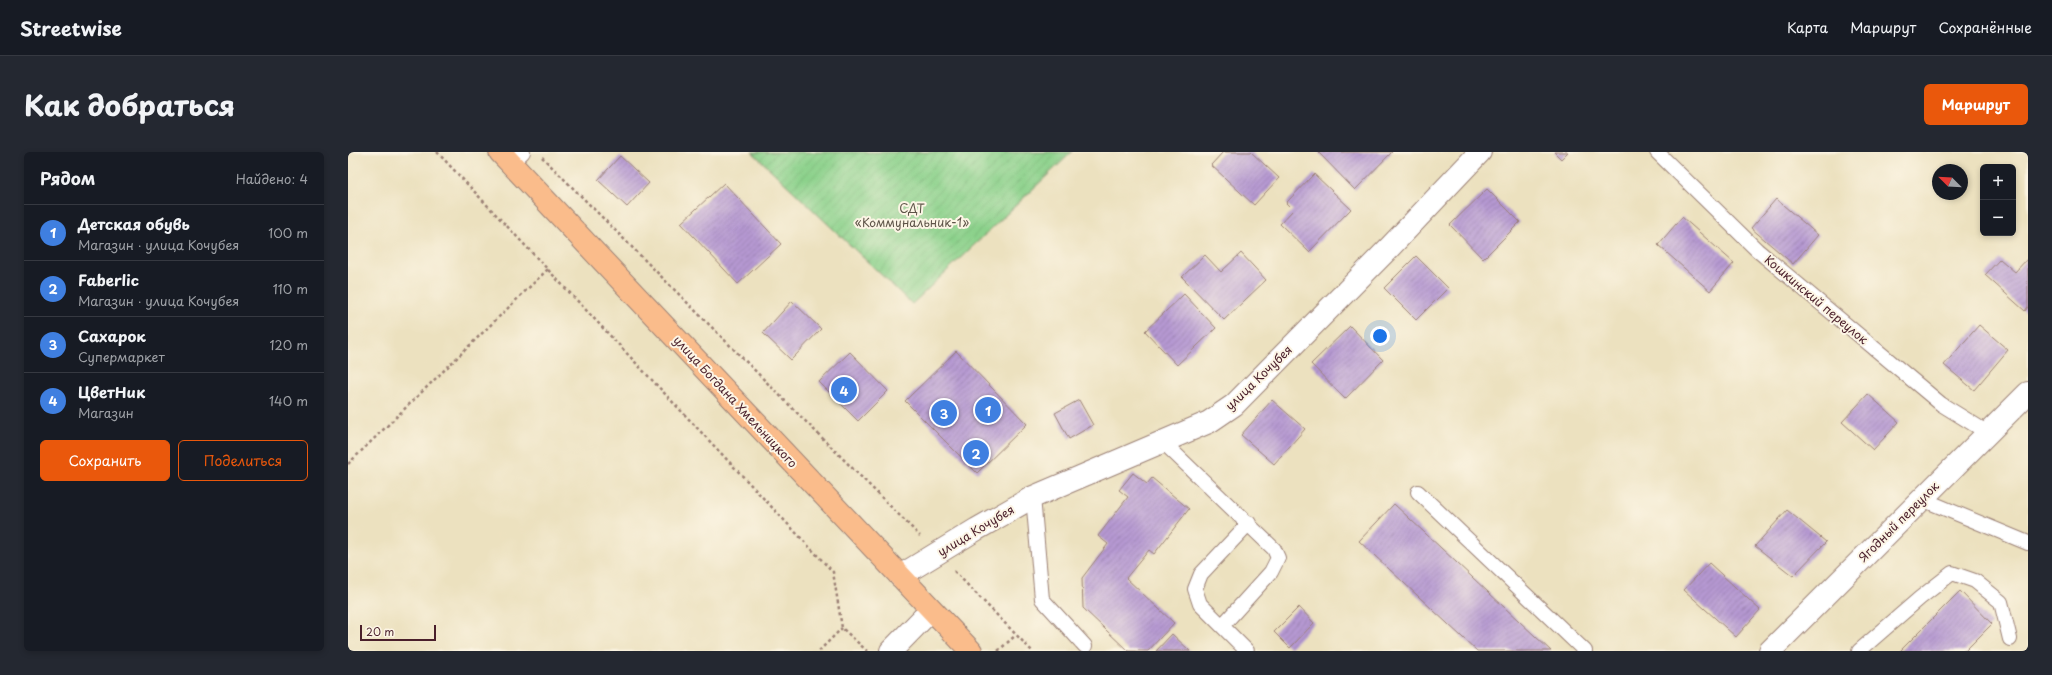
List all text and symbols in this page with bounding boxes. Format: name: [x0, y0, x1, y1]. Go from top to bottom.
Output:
text: Streetwise: [20, 14, 122, 42]
text: Карта: [1787, 17, 1828, 38]
text: Маршрут: [1850, 17, 1916, 38]
text: Сохранённые: [1938, 17, 2032, 38]
text: Как добраться: [24, 83, 235, 126]
button: Маршрут: [1924, 84, 2028, 125]
north arrow: [1932, 164, 1968, 200]
map controls: [1980, 164, 2016, 236]
button: +: [1980, 164, 2016, 200]
text: Рядом: [40, 165, 95, 191]
text: Найдено: 4: [236, 169, 308, 188]
park label: СДТ «Коммунальник-1»: [855, 199, 969, 231]
button: −: [1980, 200, 2016, 236]
text: Детская обувь: [78, 212, 190, 235]
text: 1: [50, 223, 56, 242]
text: 100 m: [268, 223, 308, 242]
text: Магазин · улица Кочубея: [78, 235, 239, 254]
street label: Кошкинский переулок: [1761, 250, 1873, 349]
text: Faberlic: [78, 268, 139, 291]
text: 2: [48, 279, 58, 298]
text: 110 m: [273, 279, 308, 298]
text: Магазин · улица Кочубея: [78, 291, 239, 310]
text: Сахарок: [78, 324, 146, 347]
your location: [1370, 326, 1390, 346]
street label: улица Богдана Хмельницкого: [669, 331, 802, 472]
text: 3: [49, 335, 57, 354]
text: 120 m: [269, 335, 308, 354]
street label: улица Кочубея: [1221, 341, 1296, 414]
text: Супермаркет: [78, 347, 165, 366]
pin: 4: [831, 375, 857, 405]
text: ЦветНик: [78, 380, 145, 403]
text: 4: [49, 391, 57, 410]
text: 140 m: [269, 391, 308, 410]
pin: 1: [975, 395, 1001, 425]
pin: 3: [931, 398, 957, 428]
text: Магазин: [78, 403, 134, 422]
pin: 2: [963, 438, 989, 468]
button: Сохранить: [40, 440, 170, 481]
button: Поделиться: [178, 440, 308, 481]
street label: Ягодный переулок: [1854, 476, 1943, 566]
street label: улица Кочубея: [934, 500, 1017, 560]
scale bar: [360, 623, 436, 642]
text: 20 m: [366, 623, 394, 640]

